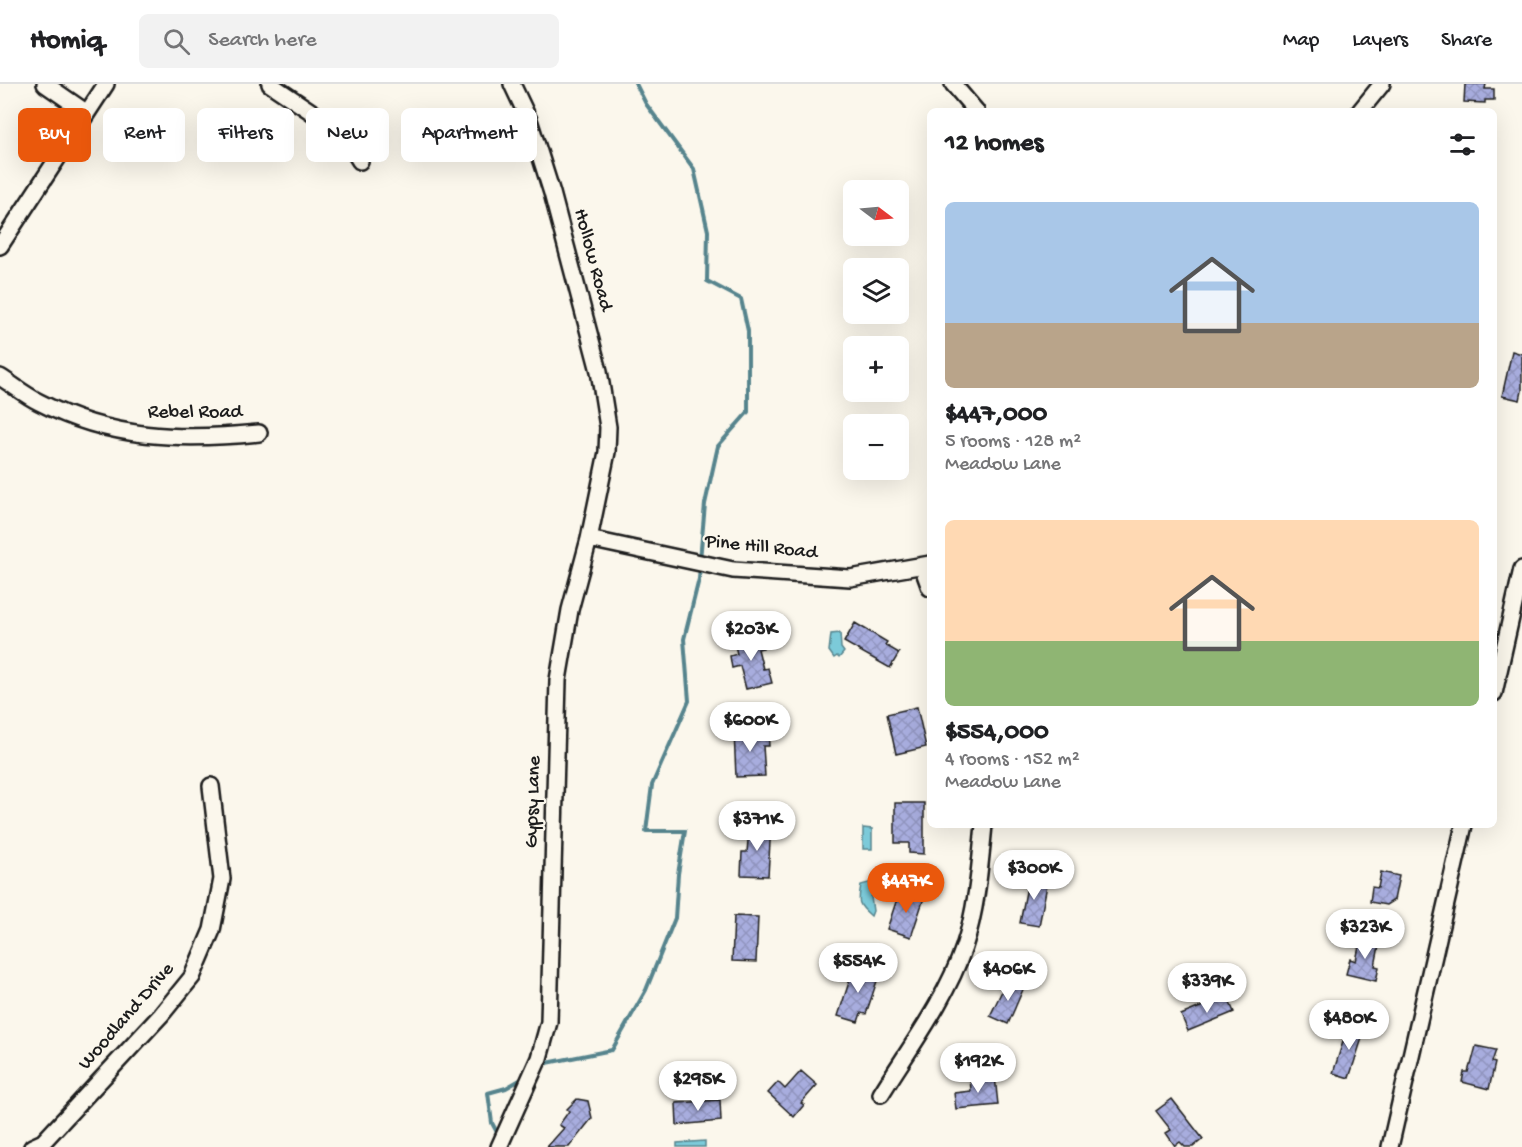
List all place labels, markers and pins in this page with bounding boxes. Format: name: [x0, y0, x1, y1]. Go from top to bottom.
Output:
pin: $203K: [709, 611, 793, 662]
pin: $600K: [708, 702, 792, 753]
pin: $371K: [715, 801, 799, 852]
pin: $300K: [992, 850, 1076, 901]
pin: $447K: [864, 863, 948, 914]
pin: $323K: [1323, 909, 1407, 960]
pin: $554K: [816, 943, 900, 994]
pin: $406K: [966, 951, 1050, 1002]
pin: $339K: [1165, 963, 1249, 1014]
pin: $480K: [1307, 1000, 1391, 1051]
pin: $192K: [936, 1043, 1020, 1094]
pin: $295K: [656, 1061, 740, 1112]

